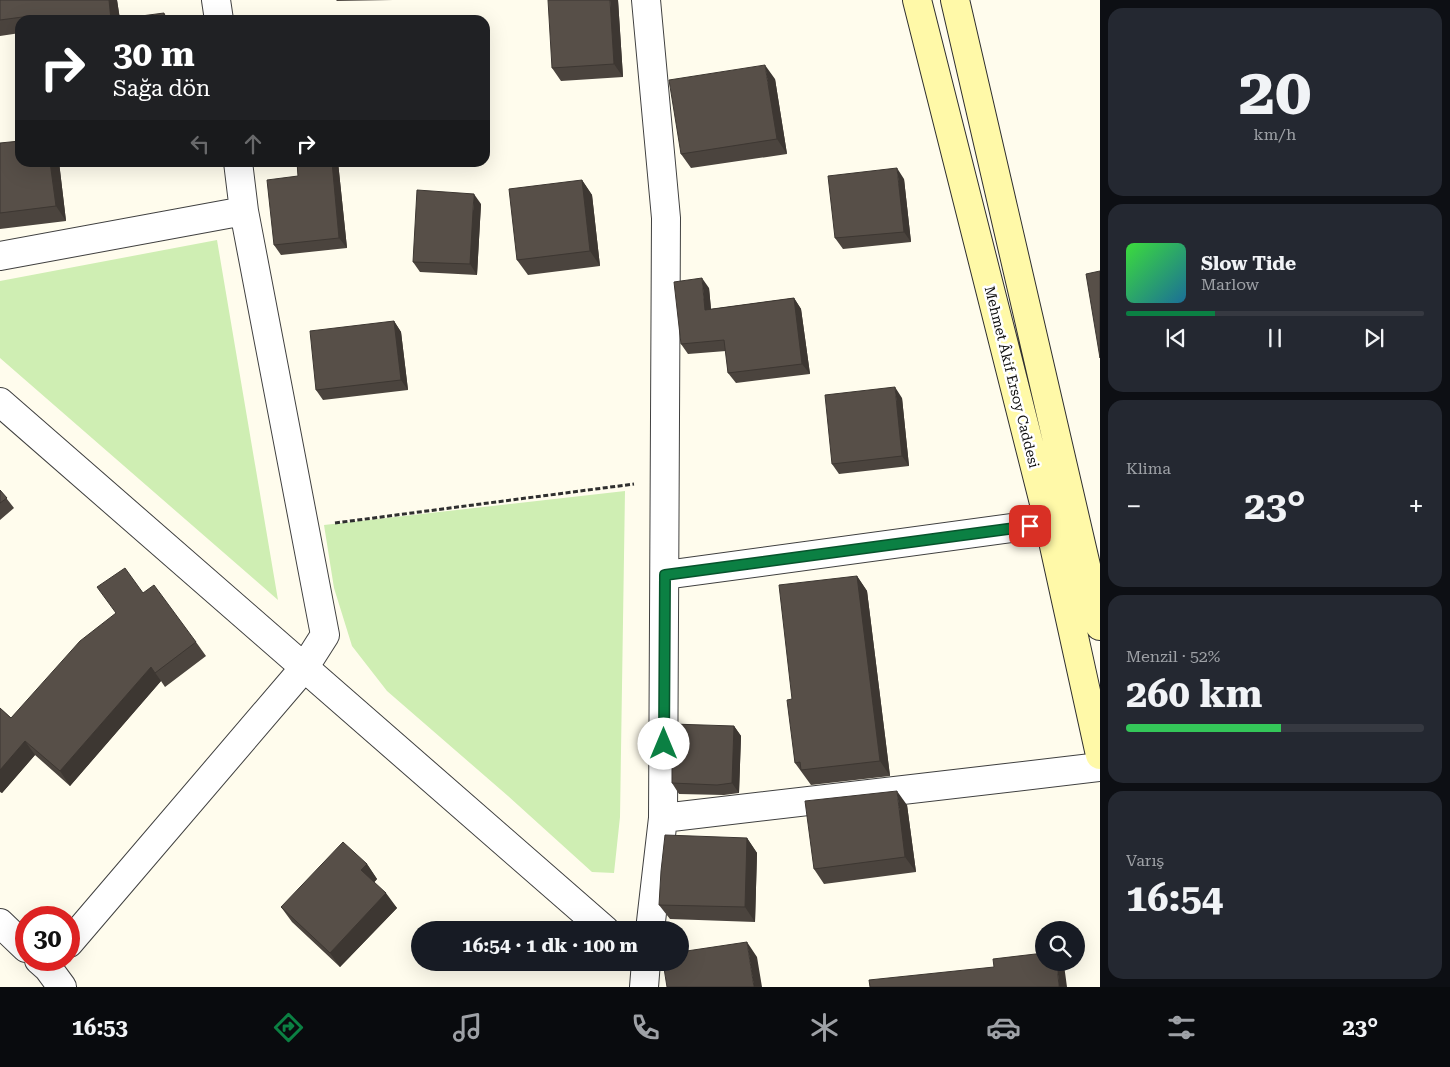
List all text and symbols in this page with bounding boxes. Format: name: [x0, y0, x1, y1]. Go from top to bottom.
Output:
text: 30 m: [113, 34, 195, 75]
icon: right: [30, 35, 95, 100]
text: 20: [1239, 54, 1311, 130]
text: Sağa dön: [113, 76, 210, 101]
text: km/h: [1254, 125, 1296, 144]
icon: left: [186, 130, 214, 158]
icon: ahead: [239, 130, 267, 158]
icon: right: [292, 130, 320, 158]
text: Slow Tide: [1201, 252, 1296, 275]
text: Marlow: [1201, 275, 1259, 294]
street label: Mehmet Âkif Ersoy Caddesi: [982, 284, 1043, 470]
icon: previous: [1162, 324, 1190, 352]
icon: pause: [1261, 324, 1289, 352]
icon: next: [1360, 324, 1388, 352]
text: Klima: [1126, 459, 1171, 478]
text: 23°: [1244, 484, 1306, 528]
text: −: [1126, 490, 1142, 523]
text: +: [1408, 490, 1424, 523]
pin: [1009, 505, 1051, 547]
icon: arrive: [1016, 512, 1044, 540]
text: Menzil · 52%: [1126, 647, 1220, 666]
text: 260 km: [1126, 672, 1262, 716]
position arrow: [637, 717, 689, 769]
text: Varış: [1126, 851, 1164, 870]
text: 16:54: [1126, 876, 1223, 920]
speed limit sign: 30: [15, 906, 80, 971]
map controls: [1035, 921, 1085, 971]
button: search: [1035, 921, 1085, 971]
text: 16:54 · 1 dk · 100 m: [462, 934, 638, 957]
icon: directions: [271, 1010, 306, 1045]
icon: music: [450, 1010, 485, 1045]
icon: phone: [628, 1010, 663, 1045]
icon: climate: [807, 1010, 842, 1045]
icon: car: [986, 1010, 1021, 1045]
icon: filters: [1164, 1010, 1199, 1045]
text: 16:53: [72, 1015, 128, 1040]
text: 23°: [1343, 1015, 1378, 1040]

